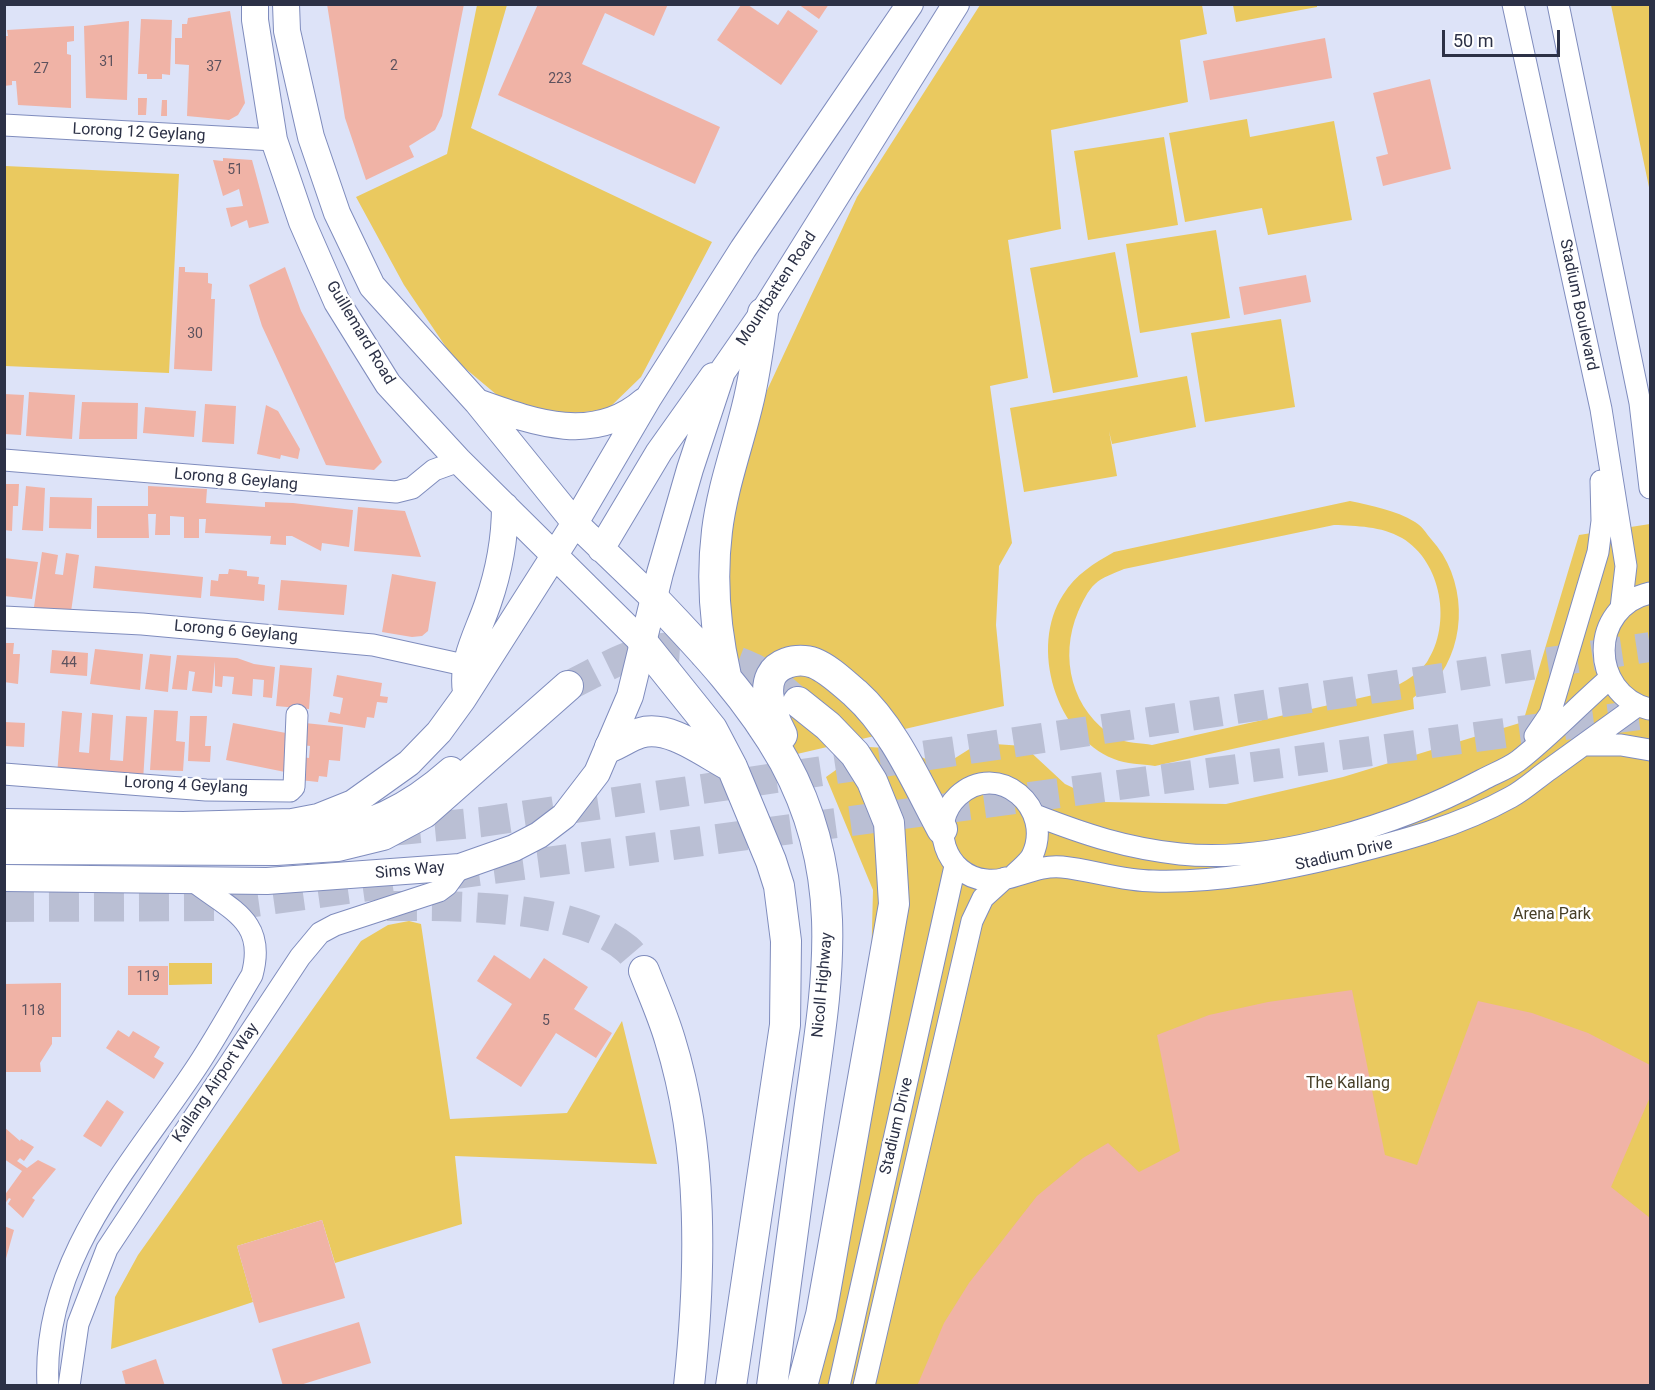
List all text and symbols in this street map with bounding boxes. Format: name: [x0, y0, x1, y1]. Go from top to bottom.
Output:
scale bar: [1445, 18, 1564, 56]
text: 50 m: [1453, 30, 1493, 51]
house number: 31: [99, 54, 115, 70]
house number: 2: [390, 58, 398, 74]
house number: 37: [206, 59, 222, 75]
house number: 27: [33, 61, 49, 77]
house number: 223: [548, 71, 572, 87]
street label: Lorong 12 Geylang: [72, 120, 206, 146]
house number: 51: [227, 162, 243, 178]
street label: Mountbatten Road: [733, 228, 821, 350]
street label: Stadium Boulevard: [1555, 237, 1601, 373]
street label: Guillemard Road: [321, 278, 399, 388]
house number: 30: [187, 326, 203, 342]
street label: Lorong 8 Geylang: [173, 465, 299, 495]
street label: Lorong 6 Geylang: [173, 617, 299, 647]
house number: 44: [61, 655, 77, 671]
street label: Lorong 4 Geylang: [124, 773, 248, 799]
street label: Stadium Drive: [1294, 834, 1394, 876]
street label: Sims Way: [374, 858, 446, 884]
park label: Arena Park: [1513, 905, 1591, 925]
street label: Nicoll Highway: [809, 931, 837, 1039]
house number: 119: [136, 969, 160, 985]
house number: 118: [21, 1003, 45, 1019]
house number: 5: [542, 1013, 550, 1029]
street label: Kallang Airport Way: [169, 1020, 263, 1146]
park label: The Kallang: [1306, 1074, 1390, 1094]
street label: Stadium Drive: [876, 1076, 918, 1176]

